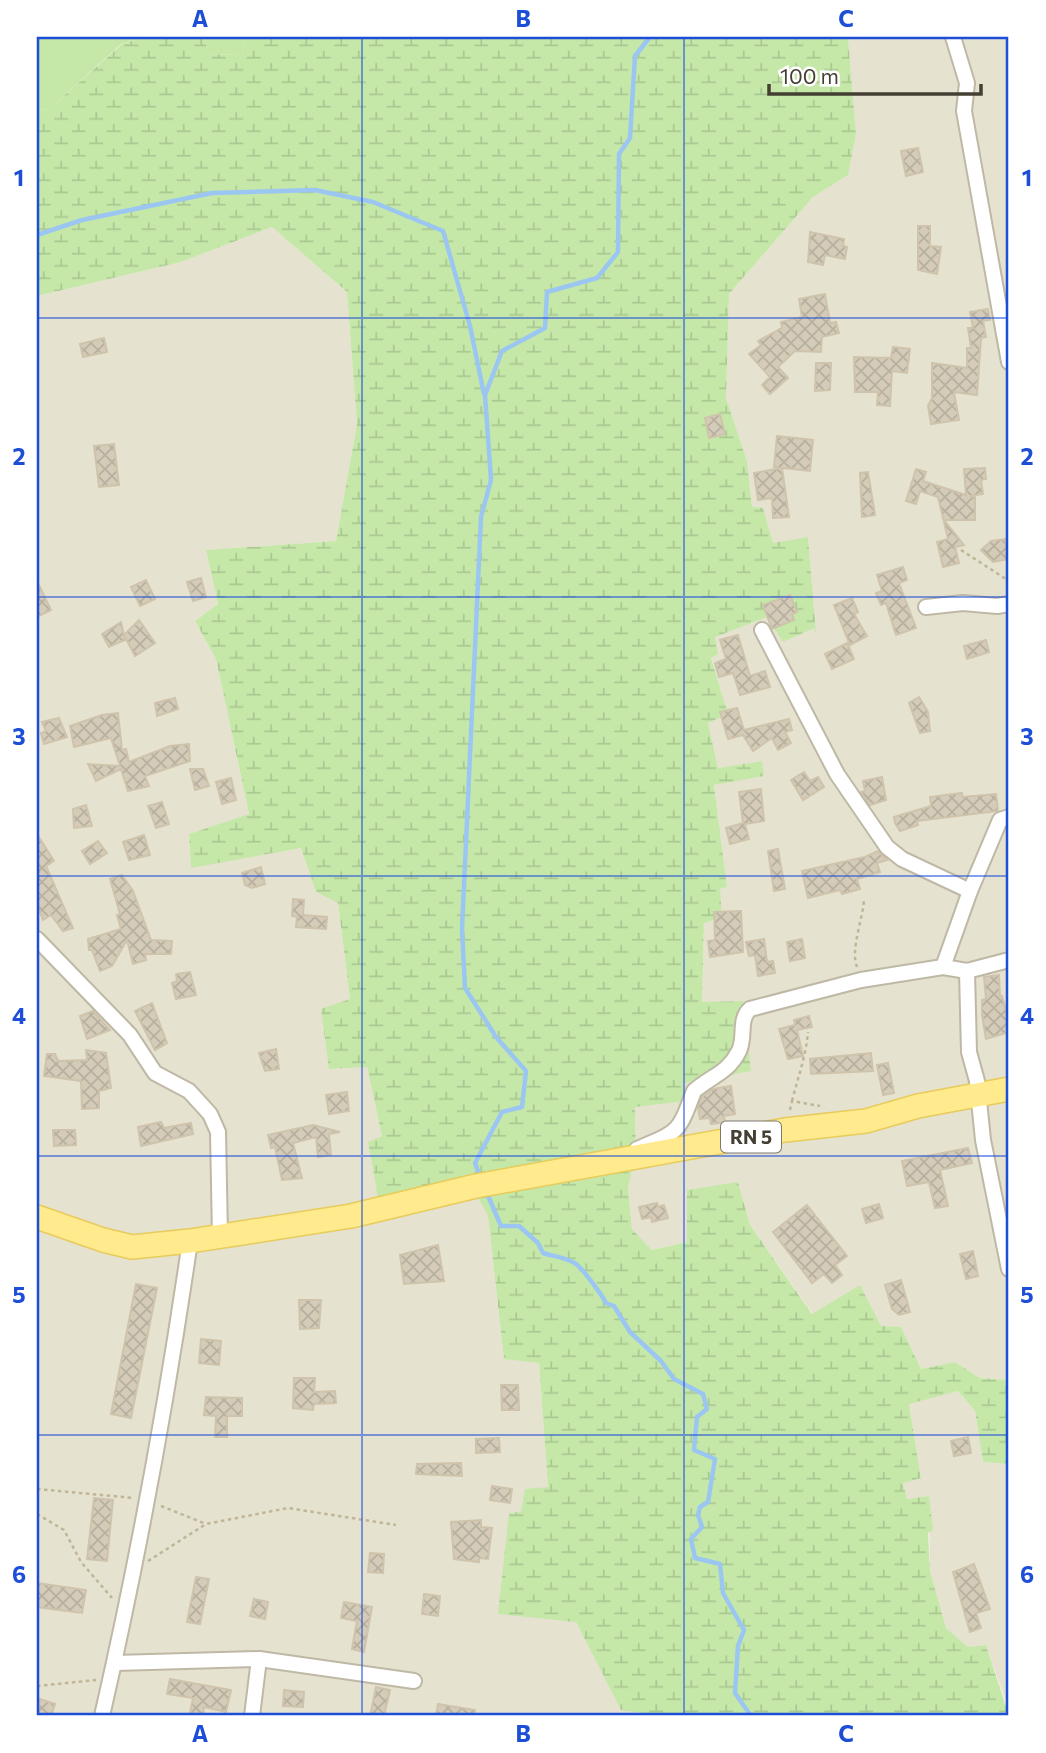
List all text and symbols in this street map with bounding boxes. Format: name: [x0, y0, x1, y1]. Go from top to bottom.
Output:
text: A: [192, 4, 209, 32]
text: B: [515, 4, 531, 32]
text: C: [838, 4, 854, 32]
scale bar: [769, 52, 981, 96]
text: 100 m: [780, 63, 839, 88]
text: 1: [14, 163, 24, 191]
text: 1: [1022, 163, 1032, 191]
text: 2: [12, 442, 26, 470]
text: 2: [1020, 442, 1034, 470]
text: 3: [12, 722, 26, 750]
text: 3: [1020, 722, 1034, 750]
text: 4: [12, 1001, 26, 1029]
text: 4: [1020, 1001, 1034, 1029]
road number: RN 5: [721, 1121, 781, 1152]
text: 5: [12, 1280, 26, 1308]
text: 5: [1020, 1280, 1034, 1308]
text: 6: [12, 1560, 26, 1588]
text: 6: [1020, 1560, 1034, 1588]
text: A: [192, 1719, 209, 1747]
text: B: [515, 1719, 531, 1747]
text: C: [838, 1719, 854, 1747]

